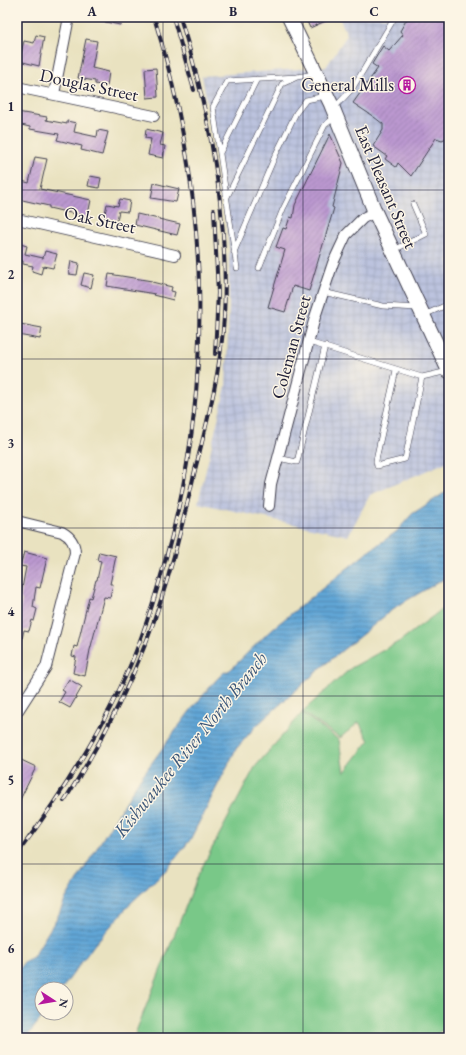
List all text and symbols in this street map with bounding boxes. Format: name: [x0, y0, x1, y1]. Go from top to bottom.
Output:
text: A: [86, 3, 97, 20]
text: B: [229, 3, 237, 20]
text: C: [369, 3, 379, 20]
street label: Douglas Street: [38, 63, 141, 106]
place label: General Mills: [301, 73, 394, 96]
building icon: General Mills: [397, 75, 417, 95]
text: 1: [8, 98, 15, 115]
street label: East Pleasant Street: [350, 122, 423, 252]
street label: Oak Street: [62, 201, 138, 238]
text: 2: [8, 266, 15, 283]
street label: Coleman Street: [266, 292, 316, 401]
text: 3: [8, 435, 15, 452]
text: 4: [8, 603, 15, 620]
water label: Kishwaukee River North Branch: [107, 647, 273, 843]
text: 5: [8, 772, 14, 789]
text: 6: [8, 940, 15, 957]
north arrow: [34, 981, 74, 1021]
text: N: [56, 997, 72, 1009]

